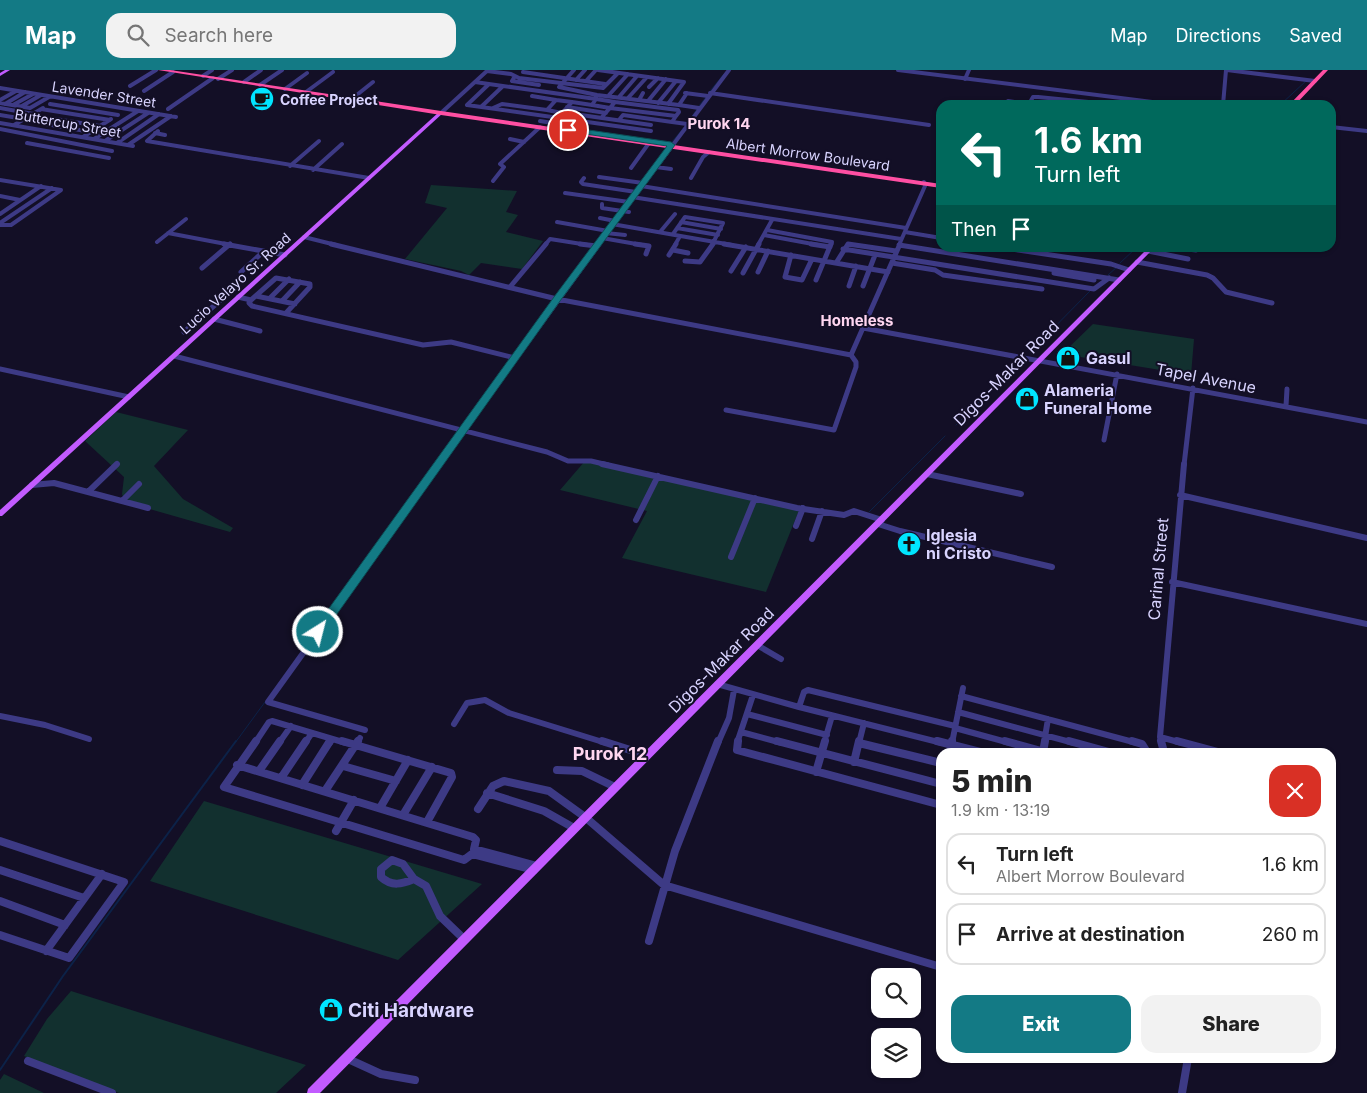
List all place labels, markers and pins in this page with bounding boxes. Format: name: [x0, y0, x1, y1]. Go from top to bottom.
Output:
cafe icon: Coffee Project: [249, 86, 275, 112]
place label: Coffee Project: [280, 91, 378, 108]
pin: [547, 109, 589, 151]
shop icon: Gasul: [1055, 345, 1081, 371]
place label: Gasul: [1086, 348, 1131, 368]
place label: Alameria Funeral Home: [1044, 380, 1152, 418]
shop icon: Alameria Funeral Home: [1014, 386, 1040, 412]
place label: Iglesia ni Cristo: [926, 525, 992, 563]
church icon: Iglesia ni Cristo: [896, 531, 922, 557]
shop icon: Citi Hardware: [318, 997, 344, 1023]
place label: Citi Hardware: [348, 999, 474, 1022]

